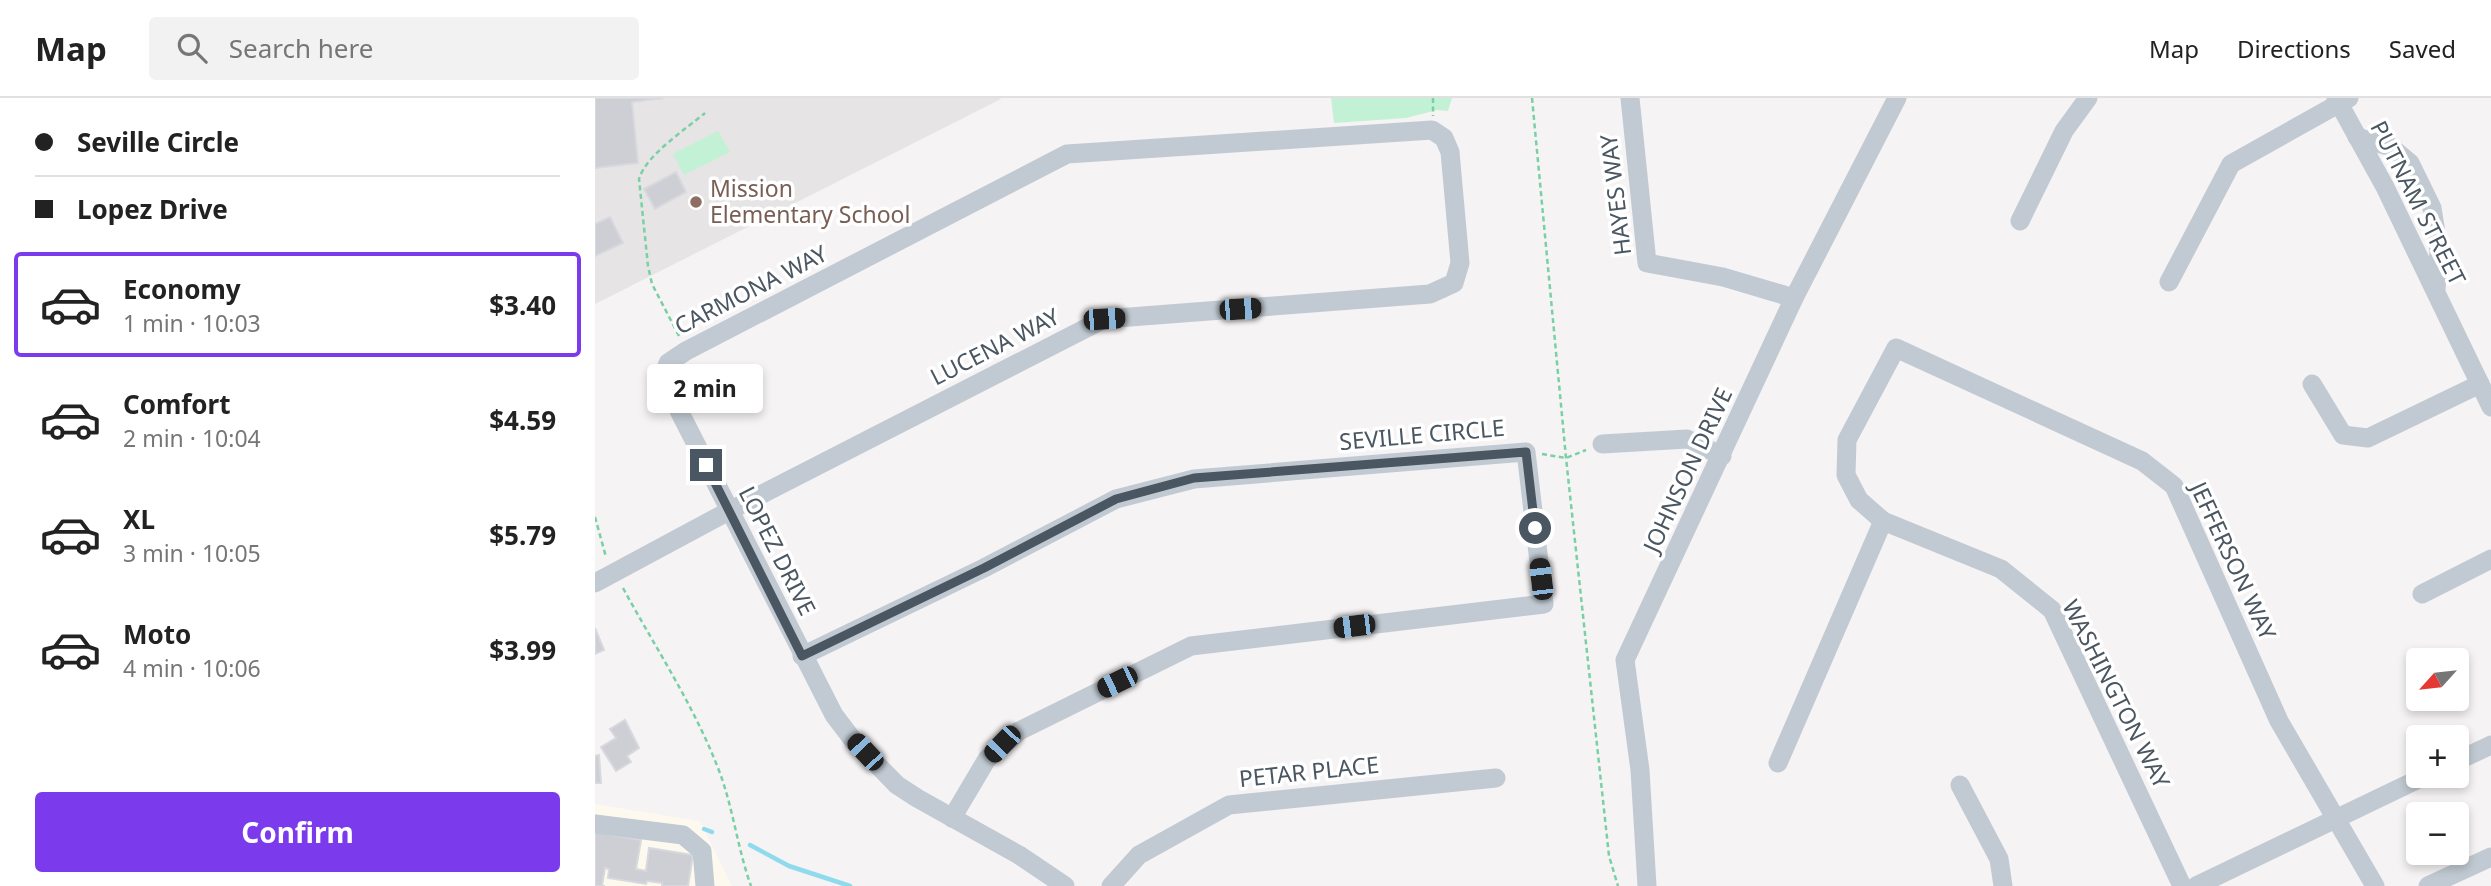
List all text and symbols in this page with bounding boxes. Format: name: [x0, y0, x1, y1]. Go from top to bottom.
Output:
search box: [149, 17, 639, 80]
text: Map: [35, 26, 107, 71]
icon: search: [173, 29, 211, 67]
text: Search here: [229, 30, 373, 66]
text: Map: [2149, 32, 2199, 65]
text: Directions: [2237, 32, 2351, 65]
text: Saved: [2389, 32, 2456, 65]
street label: PUTNAM STREET: [2364, 115, 2474, 290]
text: Seville Circle: [77, 124, 239, 160]
street label: HAYES WAY: [1592, 132, 1638, 257]
place label: Mission Elementary School: [710, 172, 910, 230]
text: Lopez Drive: [77, 191, 228, 227]
marker: Mission Elementary School: [688, 194, 704, 210]
street label: CARMONA WAY: [669, 236, 833, 341]
text: Economy: [123, 271, 241, 307]
icon: car: [39, 273, 102, 336]
text: $3.40: [489, 287, 556, 323]
car: [1219, 297, 1262, 321]
street label: LUCENA WAY: [925, 299, 1065, 392]
text: 1 min · 10:03: [123, 307, 261, 339]
car: [1083, 307, 1126, 331]
callout: 2 min: [648, 364, 764, 412]
text: 2 min: [673, 372, 737, 404]
street label: JOHNSON DRIVE: [1634, 382, 1739, 559]
text: Comfort: [123, 386, 231, 422]
icon: car: [39, 388, 102, 451]
text: $4.59: [489, 402, 556, 438]
street label: SEVILLE CIRCLE: [1338, 411, 1506, 457]
text: 2 min · 10:04: [123, 422, 261, 454]
route end: [690, 449, 722, 481]
street label: JEFFERSON WAY: [2182, 475, 2285, 646]
street label: LOPEZ DRIVE: [732, 481, 824, 621]
text: XL: [123, 501, 155, 537]
icon: car: [39, 503, 102, 566]
route start: [1519, 512, 1551, 544]
text: $5.79: [489, 517, 556, 553]
text: 3 min · 10:05: [123, 537, 261, 569]
car: [1529, 557, 1554, 601]
street label: WASHINGTON WAY: [2056, 594, 2179, 794]
car: [1332, 613, 1377, 639]
text: Moto: [123, 616, 191, 652]
icon: car: [39, 618, 102, 681]
text: $3.99: [489, 632, 556, 668]
north arrow: [2406, 648, 2469, 710]
map controls: [2406, 648, 2469, 865]
text: 4 min · 10:06: [123, 652, 261, 684]
car: [1094, 663, 1141, 701]
car: [980, 722, 1025, 766]
button: +: [2406, 725, 2469, 788]
car: [843, 729, 888, 775]
street label: PETAR PLACE: [1237, 748, 1380, 794]
button: Confirm: [35, 792, 560, 872]
button: −: [2406, 802, 2469, 865]

